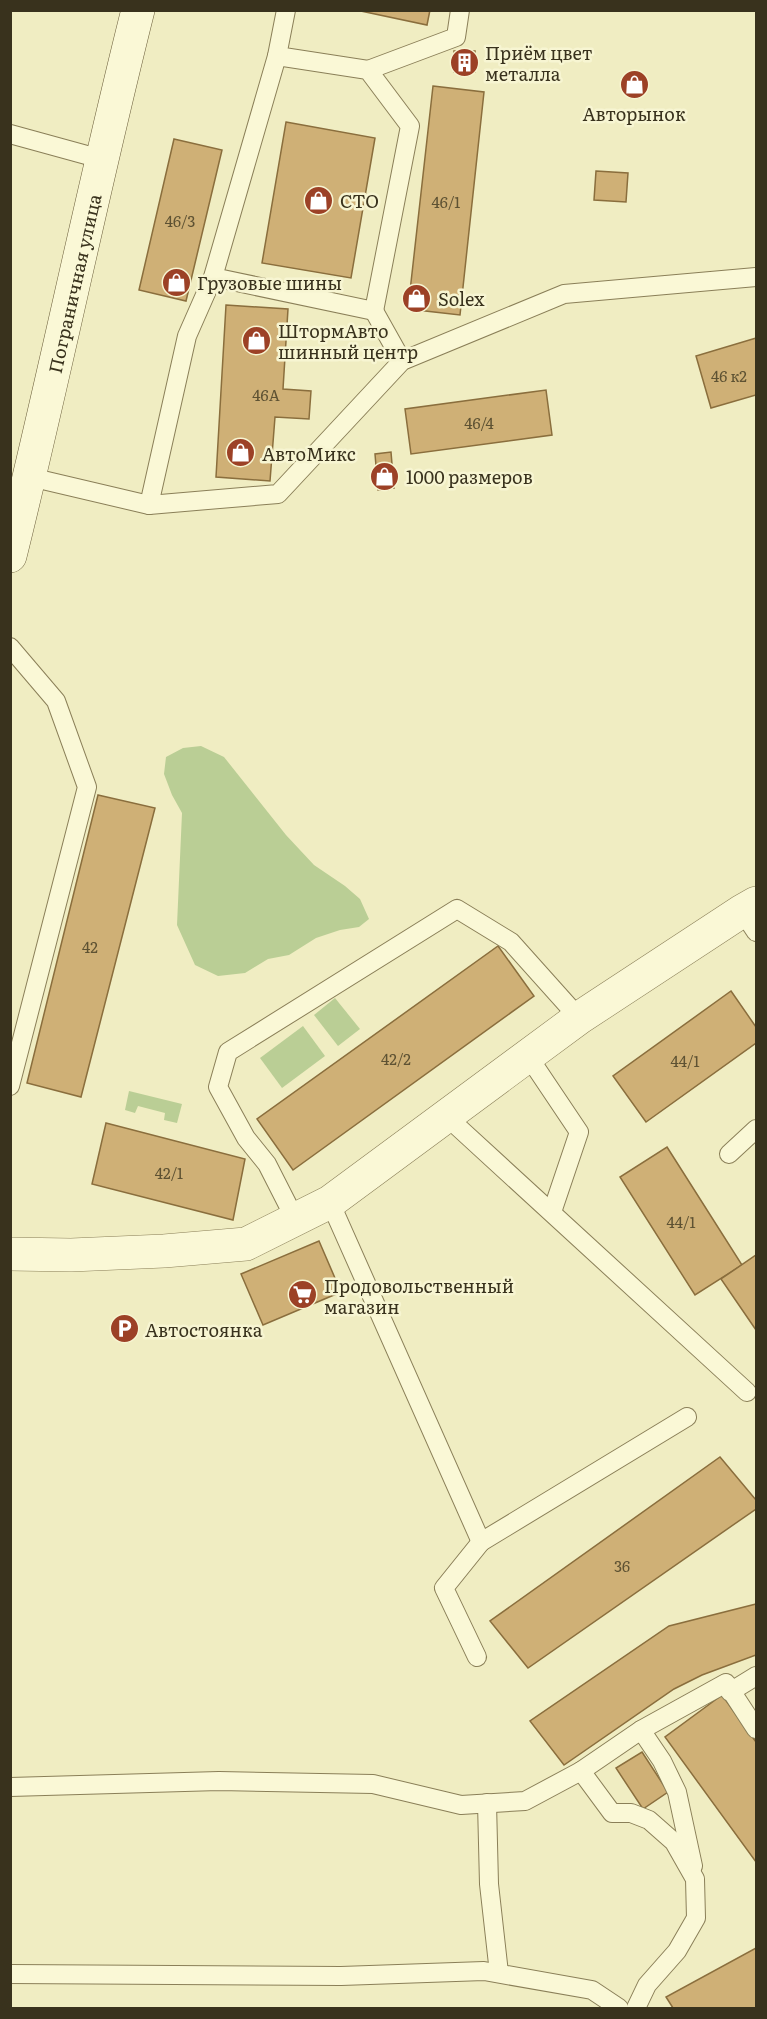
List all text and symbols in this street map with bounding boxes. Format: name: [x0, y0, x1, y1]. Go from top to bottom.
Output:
place label: Приём цвет металла: [485, 39, 592, 87]
building icon: Приём цвет металла: [448, 46, 480, 78]
shop icon: Авторынок: [618, 68, 650, 100]
place label: Авторынок: [582, 100, 686, 127]
shop icon: СТО: [303, 184, 335, 216]
place label: СТО: [340, 187, 379, 214]
house number: 46/1: [432, 190, 460, 213]
street label: Пограничная улица: [40, 191, 107, 376]
house number: 46/3: [165, 209, 195, 232]
shop icon: Грузовые шины: [160, 266, 192, 298]
place label: Грузовые шины: [197, 269, 342, 296]
shop icon: Solex: [401, 282, 433, 314]
place label: Solex: [438, 285, 485, 312]
place label: ШтормАвто шинный центр: [278, 317, 418, 365]
shop icon: ШтормАвто шинный центр: [241, 324, 273, 356]
house number: 46 к2: [711, 364, 747, 387]
house number: 46А: [252, 383, 280, 406]
house number: 46/4: [464, 411, 494, 434]
shop icon: АвтоМикс: [225, 437, 257, 469]
place label: АвтоМикс: [262, 440, 356, 467]
shop icon: 1000 размеров: [369, 460, 401, 492]
place label: 1000 размеров: [406, 463, 533, 490]
house number: 42: [82, 935, 98, 958]
house number: 42/2: [381, 1047, 411, 1070]
house number: 44/1: [670, 1049, 700, 1072]
house number: 42/1: [155, 1161, 183, 1184]
house number: 44/1: [666, 1210, 696, 1233]
place label: Продовольственный магазин: [324, 1272, 514, 1320]
supermarket icon: Продовольственный магазин: [287, 1279, 319, 1311]
parking icon: Автостоянка: [108, 1313, 140, 1345]
place label: Автостоянка: [145, 1316, 263, 1343]
house number: 36: [614, 1554, 630, 1577]

